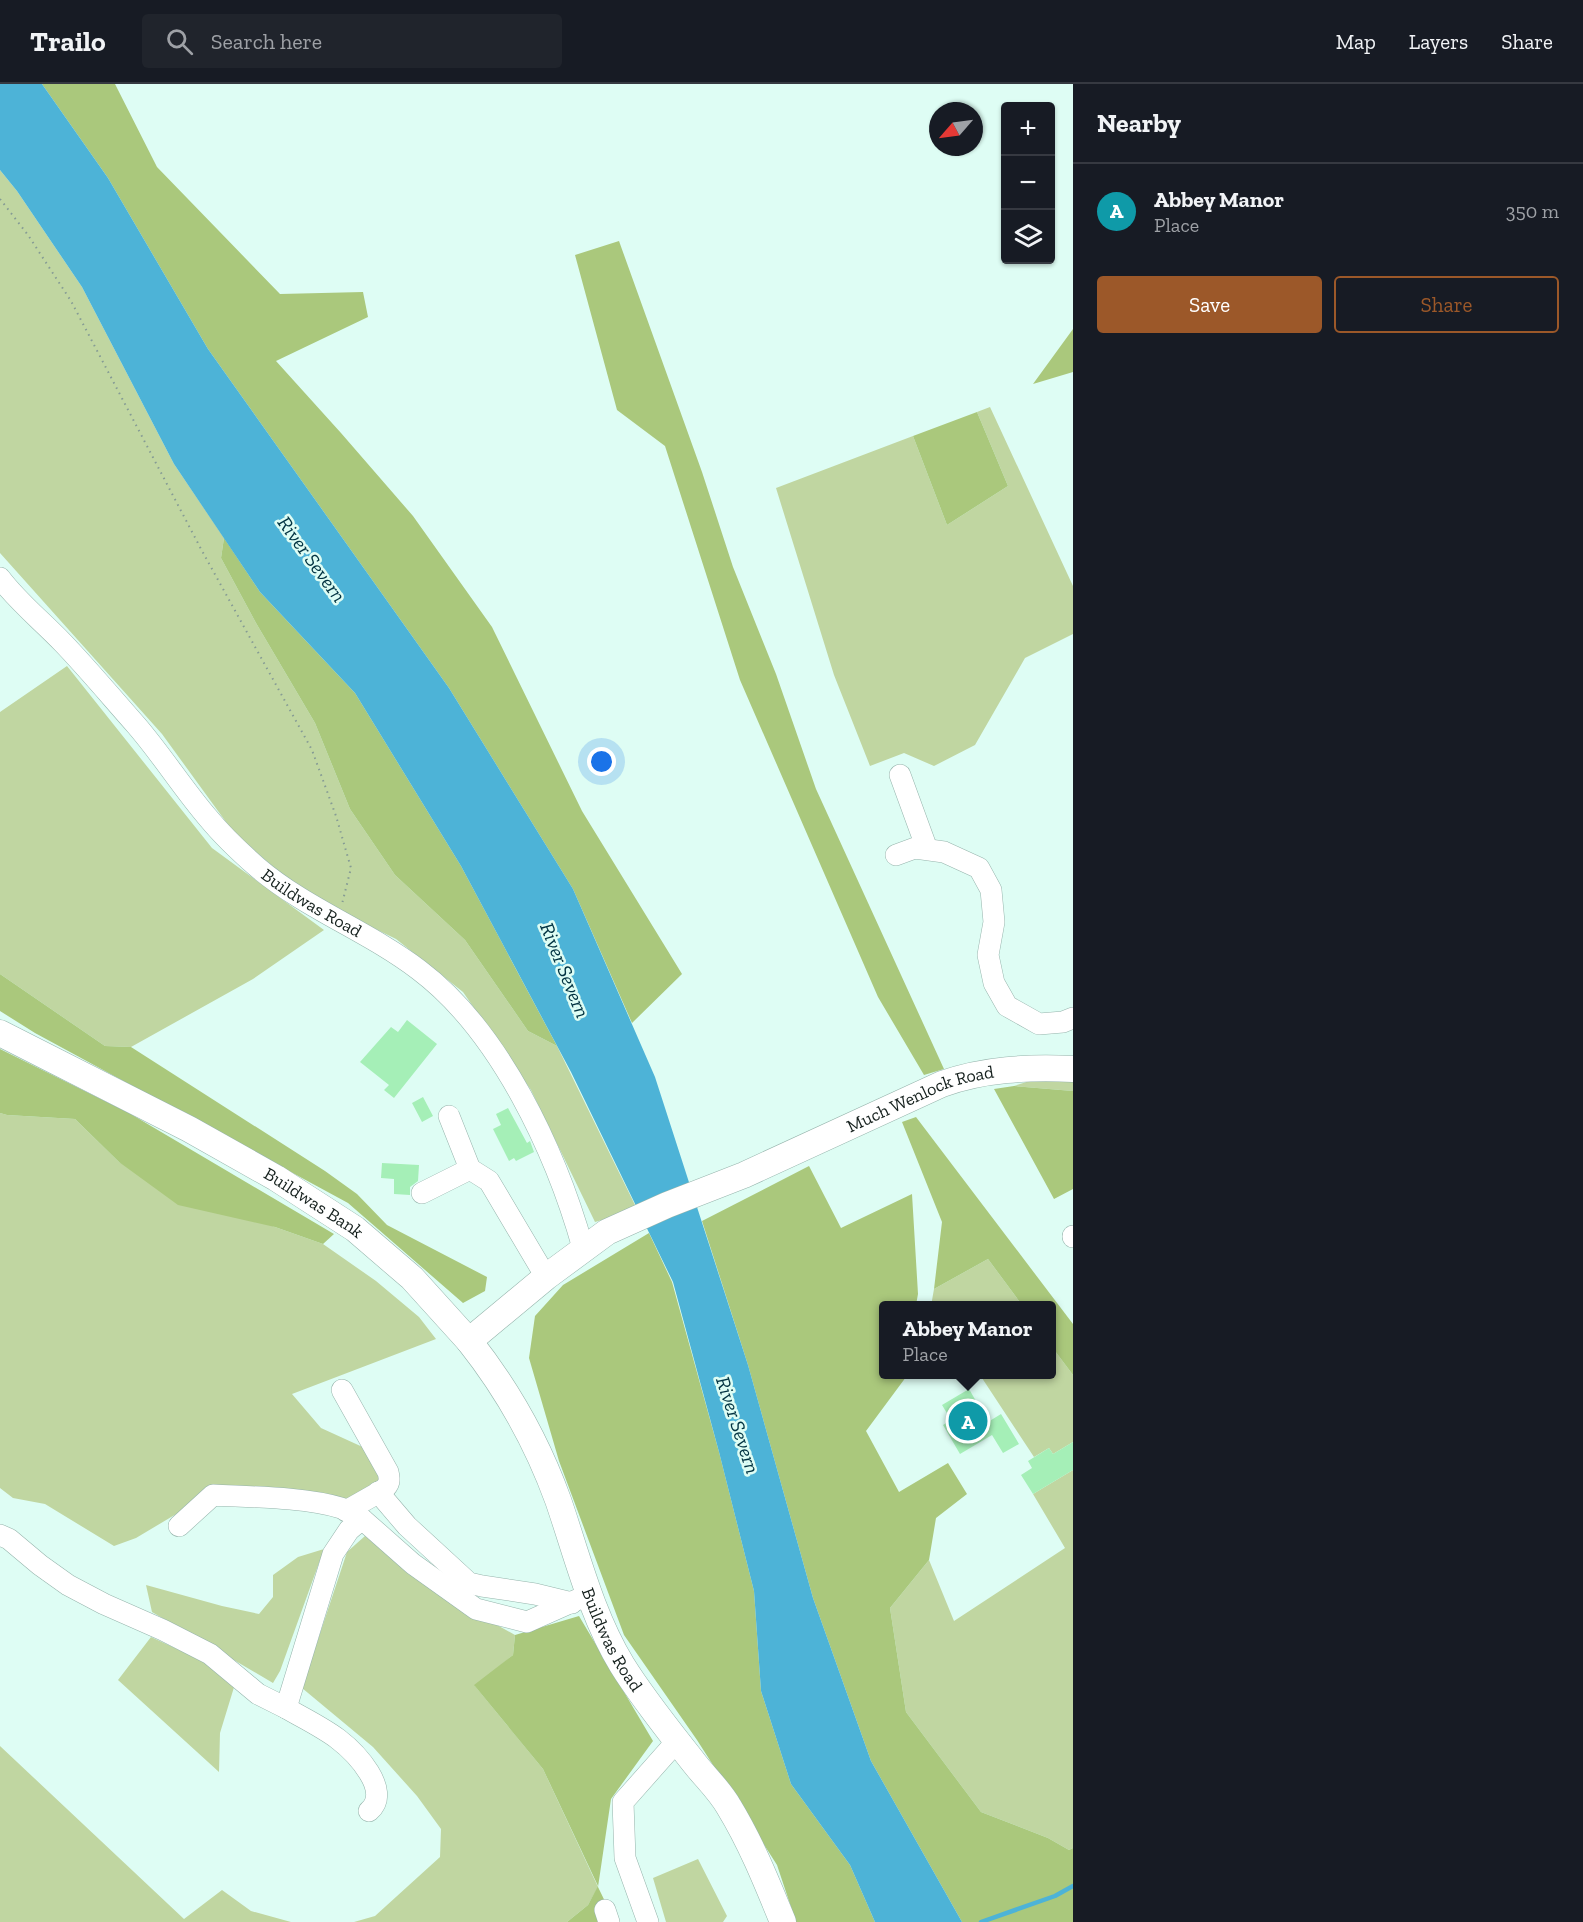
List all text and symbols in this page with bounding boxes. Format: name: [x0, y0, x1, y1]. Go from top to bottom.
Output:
search box: [142, 14, 562, 68]
text: Trailo: [30, 25, 106, 58]
icon: search: [163, 25, 196, 58]
text: Search here: [211, 28, 322, 55]
text: Map: [1336, 29, 1376, 54]
text: Layers: [1409, 29, 1468, 54]
text: Share: [1501, 29, 1553, 54]
north arrow: [929, 102, 983, 156]
map controls: [1001, 102, 1055, 264]
button: +: [1001, 102, 1055, 156]
text: Nearby: [1097, 107, 1181, 139]
button: −: [1001, 156, 1055, 210]
text: Abbey Manor: [1154, 186, 1284, 213]
text: A: [1110, 199, 1123, 223]
text: 350 m: [1506, 199, 1559, 223]
button: layers: [1001, 210, 1055, 264]
text: Place: [1154, 213, 1199, 237]
button: Save: [1097, 276, 1322, 333]
button: Share: [1334, 276, 1559, 333]
water label: River Severn: [273, 511, 351, 607]
your location: [587, 747, 616, 776]
street label: Buildwas Road: [257, 864, 366, 942]
water label: River Severn: [535, 919, 595, 1021]
street label: Much Wenlock Road: [843, 1061, 995, 1137]
street label: Buildwas Bank: [260, 1163, 369, 1243]
popup: [879, 1301, 1056, 1379]
text: Abbey Manor: [903, 1315, 1032, 1342]
text: Place: [903, 1342, 948, 1366]
water label: River Severn: [711, 1373, 765, 1477]
pin: A: [948, 1398, 988, 1444]
street label: Buildwas Road: [577, 1585, 647, 1696]

